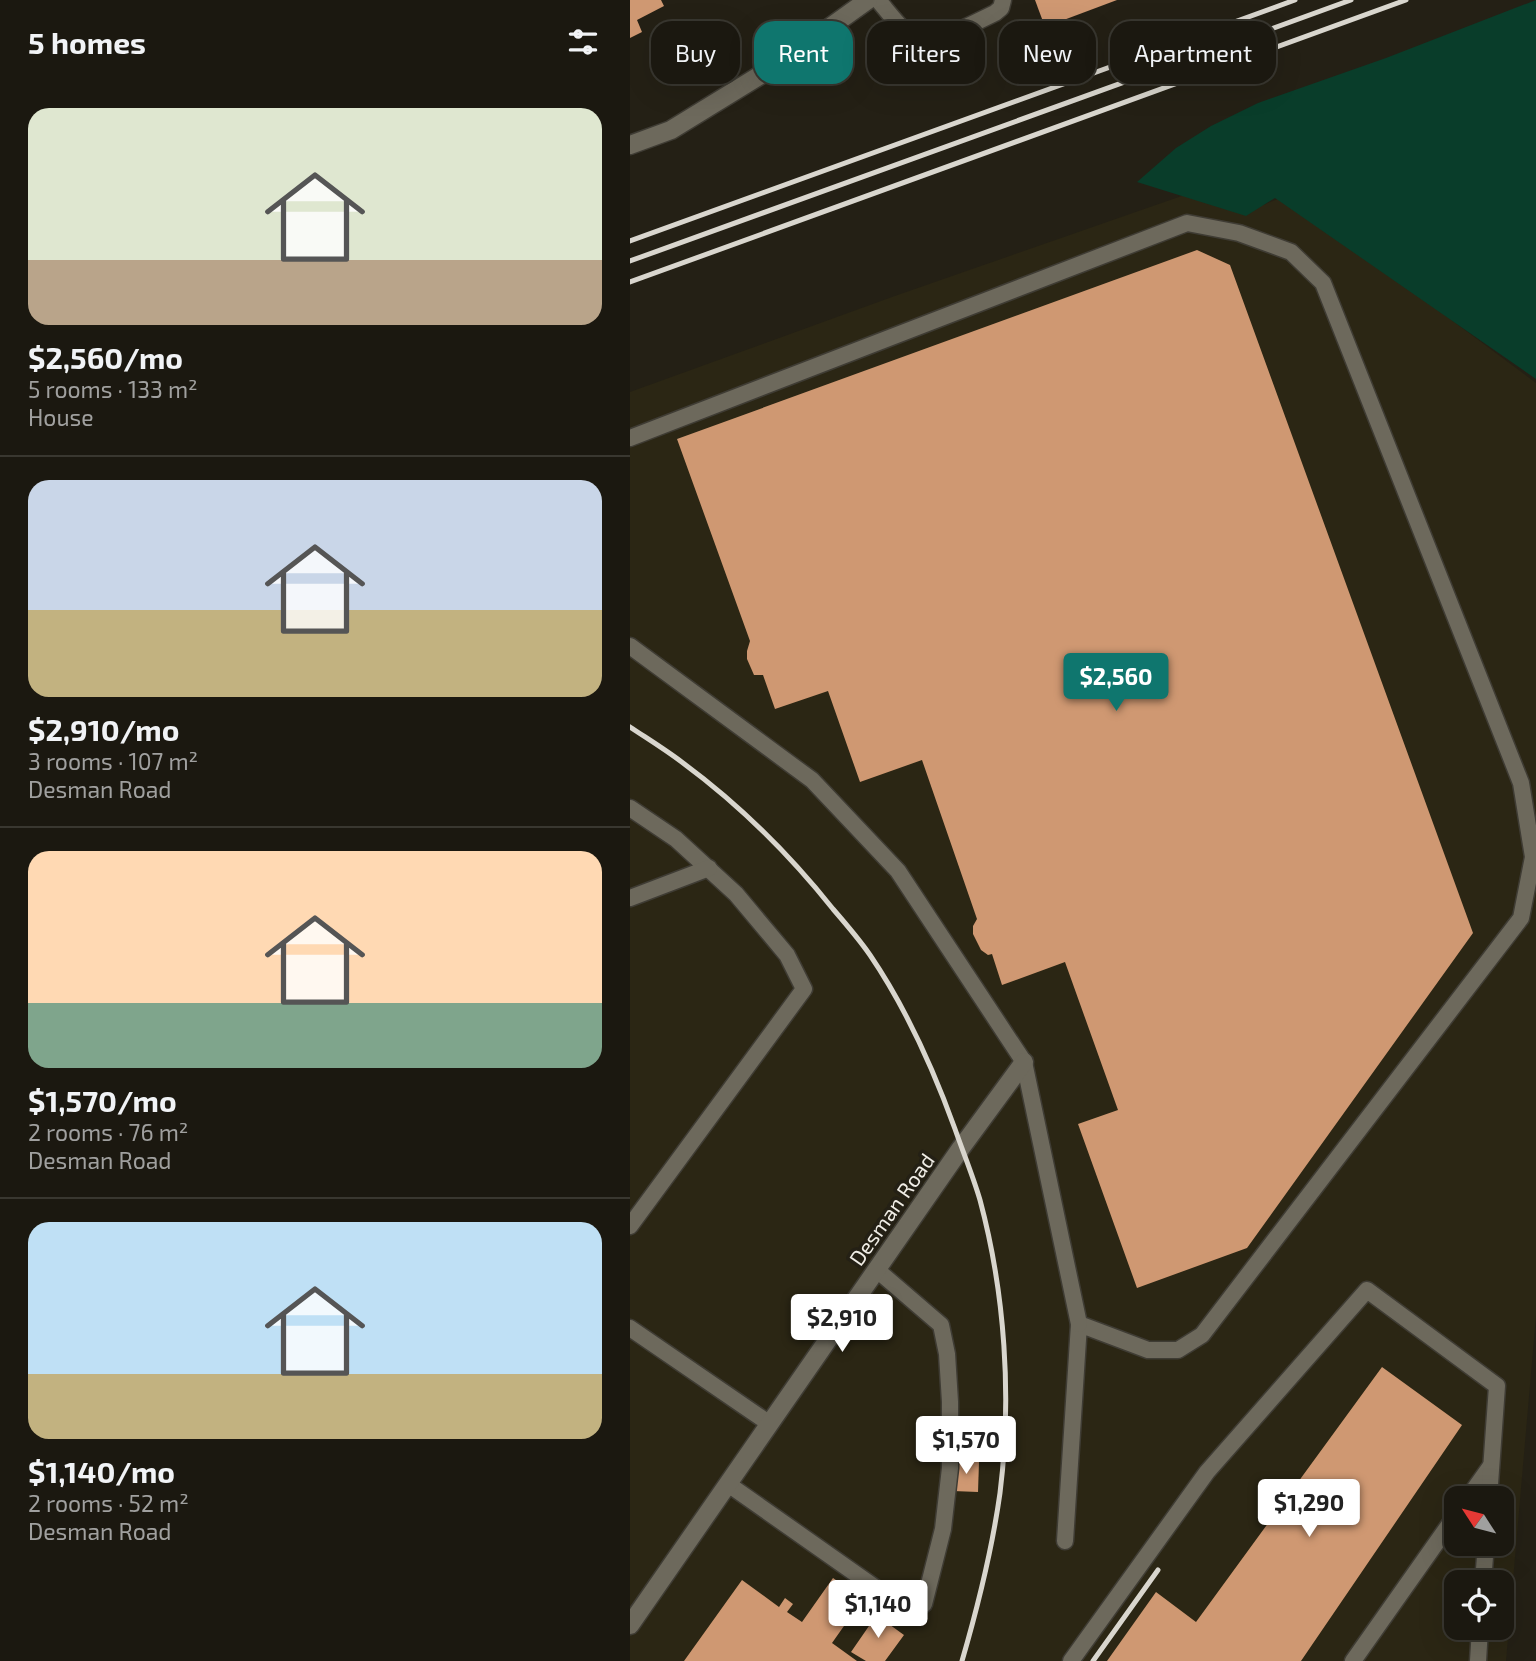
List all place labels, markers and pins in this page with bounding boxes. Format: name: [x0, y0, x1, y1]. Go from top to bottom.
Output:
pin: $2,560: [1059, 654, 1173, 713]
pin: $2,910: [785, 1294, 899, 1354]
pin: $1,570: [909, 1416, 1023, 1476]
pin: $1,290: [1252, 1480, 1366, 1539]
pin: $1,140: [821, 1580, 935, 1640]

